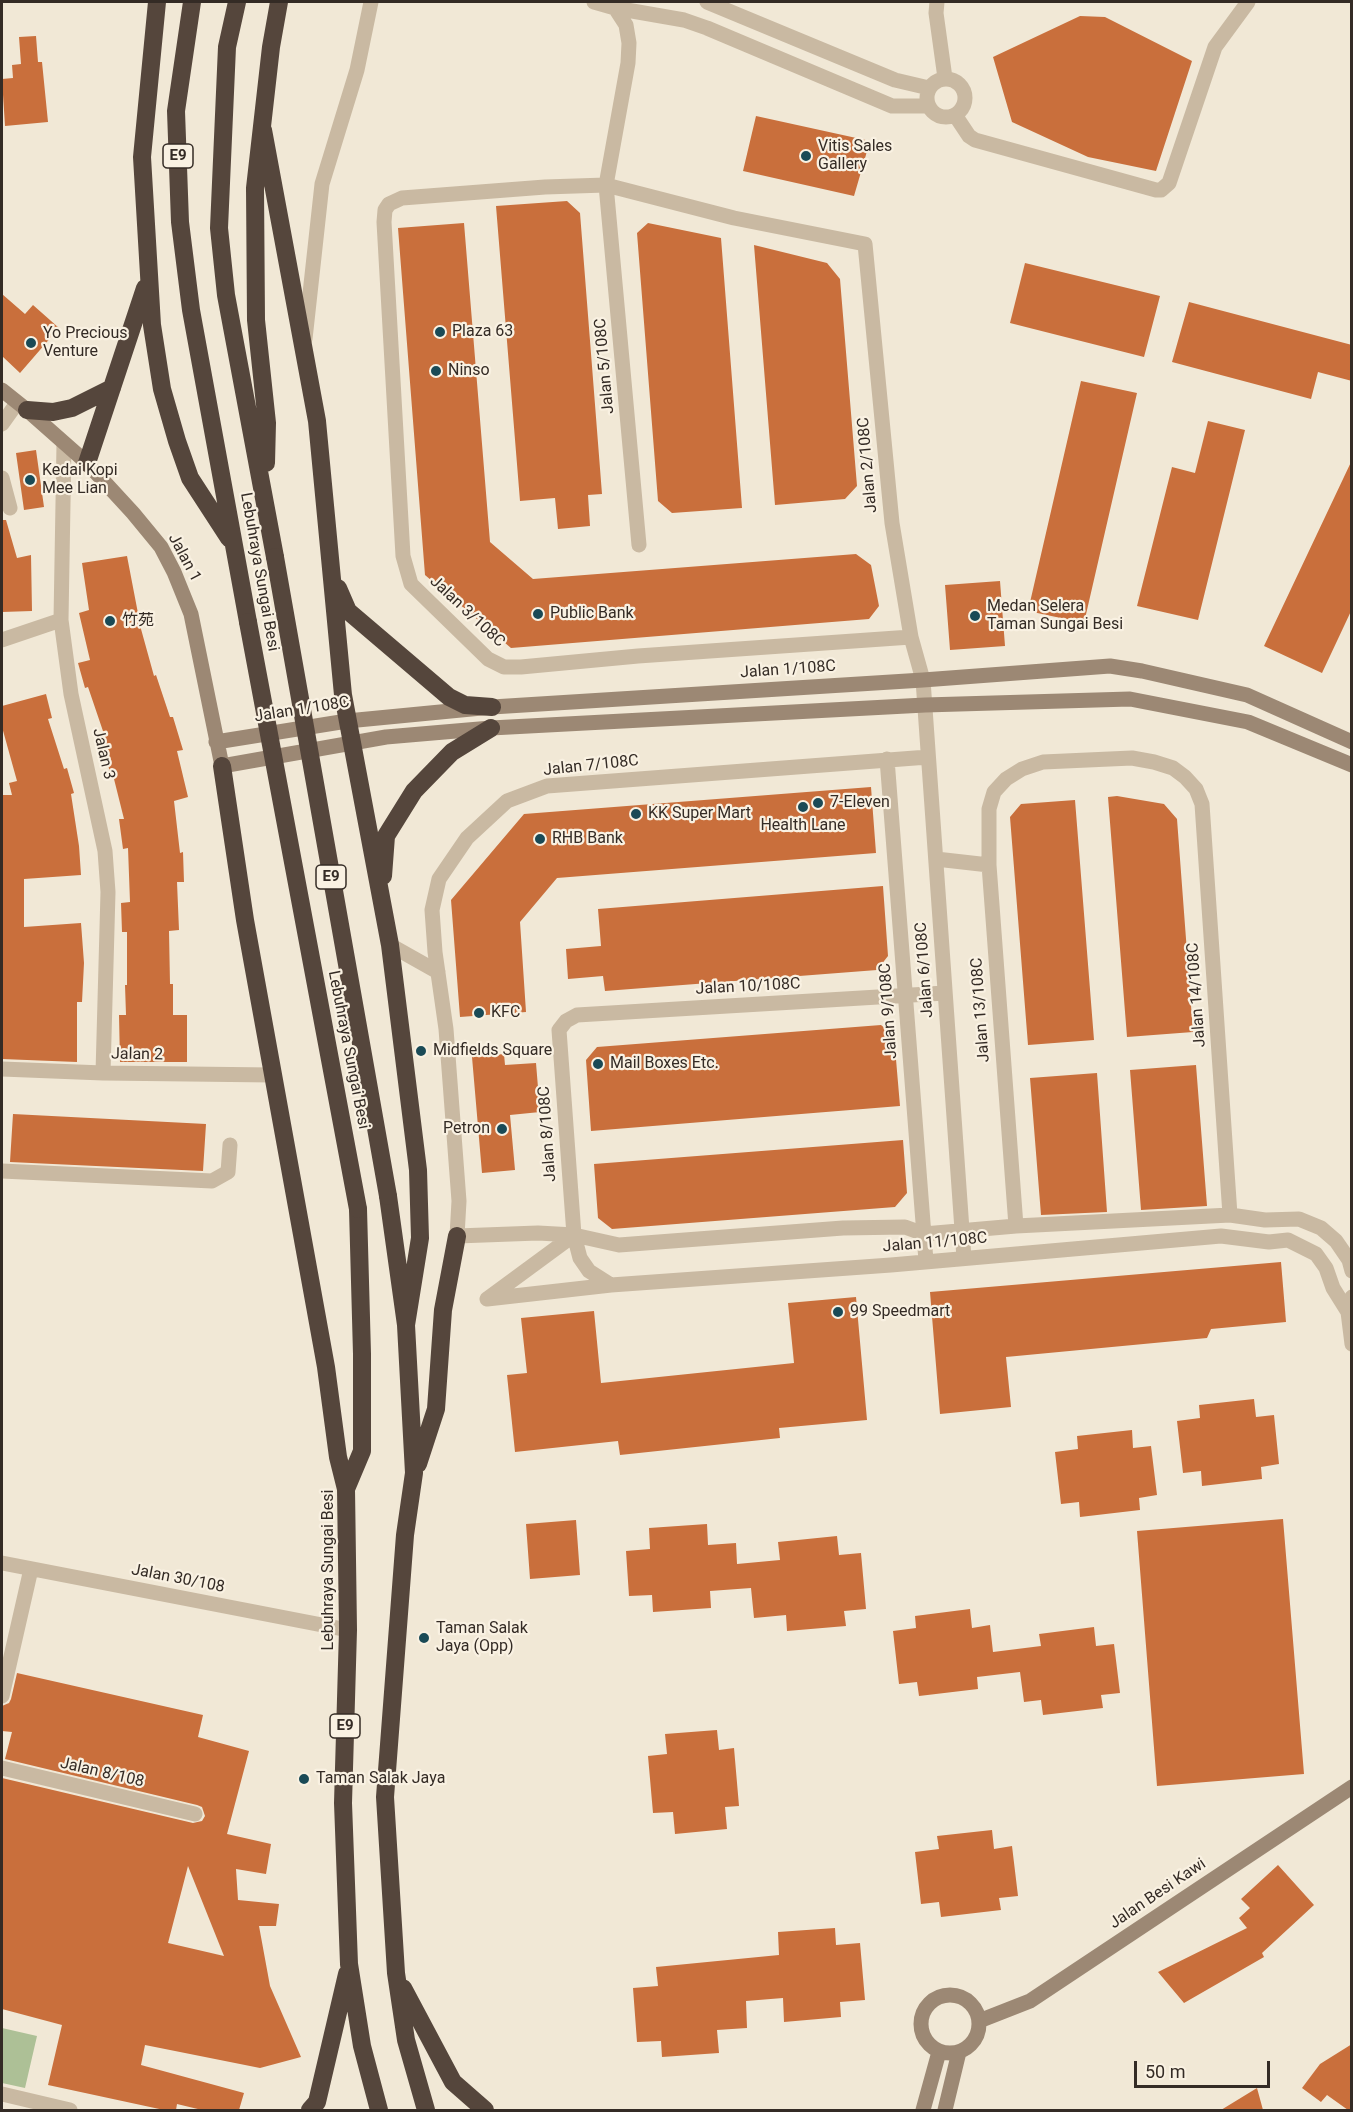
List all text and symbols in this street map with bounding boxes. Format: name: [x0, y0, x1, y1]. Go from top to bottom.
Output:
place label: Vitis Sales Gallery: [818, 137, 892, 175]
road number: E9: [163, 144, 193, 168]
marker: Vitis Sales Gallery: [799, 149, 813, 163]
street label: Jalan 5/108C: [591, 317, 619, 415]
place label: Plaza 63: [452, 322, 513, 342]
place label: Yo Precious Venture: [43, 324, 128, 362]
marker: Plaza 63: [433, 325, 447, 339]
marker: Yo Precious Venture: [24, 336, 38, 350]
place label: Ninso: [448, 361, 490, 381]
marker: Ninso: [429, 364, 443, 378]
street label: Jalan 2/108C: [854, 416, 882, 514]
place label: Kedai Kopi Mee Lian: [42, 461, 118, 499]
marker: Kedai Kopi Mee Lian: [23, 473, 37, 487]
street label: Lebuhraya Sungai Besi: [236, 491, 282, 653]
street label: Jalan 1: [163, 531, 205, 585]
street label: Jalan 3/108C: [425, 572, 509, 652]
place label: Medan Selera Taman Sungai Besi: [987, 597, 1123, 635]
place label: Public Bank: [550, 604, 634, 624]
marker: Public Bank: [531, 607, 545, 621]
marker: Medan Selera Taman Sungai Besi: [968, 609, 982, 623]
place label: 竹苑: [122, 611, 154, 631]
marker: 竹苑: [103, 614, 117, 628]
street label: Jalan 1/108C: [739, 657, 837, 683]
street label: Jalan 1/108C: [253, 693, 351, 727]
street label: Jalan 3: [88, 727, 118, 781]
street label: Jalan 7/108C: [542, 751, 640, 781]
place label: 7-Eleven: [830, 793, 890, 813]
marker: 7-Eleven: [811, 796, 825, 810]
marker: Health Lane: [796, 800, 810, 814]
place label: KK Super Mart: [648, 804, 751, 824]
marker: KK Super Mart: [629, 807, 643, 821]
place label: Health Lane: [760, 816, 846, 836]
place label: RHB Bank: [552, 829, 623, 849]
marker: RHB Bank: [533, 832, 547, 846]
road number: E9: [316, 865, 346, 889]
street label: Jalan 6/108C: [912, 921, 938, 1019]
street label: Jalan 14/108C: [1184, 942, 1210, 1048]
street label: Jalan 13/108C: [968, 957, 994, 1063]
street label: Jalan 9/108C: [876, 962, 902, 1060]
street label: Lebuhraya Sungai Besi: [323, 969, 373, 1131]
street label: Jalan 10/108C: [695, 975, 801, 999]
place label: KFC: [491, 1003, 520, 1023]
marker: KFC: [472, 1006, 486, 1020]
place label: Midfields Square: [433, 1041, 552, 1061]
marker: Midfields Square: [414, 1044, 428, 1058]
street label: Jalan 2: [111, 1045, 163, 1065]
place label: Mail Boxes Etc.: [610, 1054, 719, 1074]
marker: Mail Boxes Etc.: [591, 1057, 605, 1071]
street label: Jalan 8/108C: [535, 1085, 561, 1183]
place label: Petron: [443, 1119, 490, 1139]
marker: Petron: [495, 1122, 509, 1136]
street label: Jalan 11/108C: [882, 1229, 988, 1257]
place label: 99 Speedmart: [850, 1302, 950, 1322]
marker: 99 Speedmart: [831, 1305, 845, 1319]
street label: Lebuhraya Sungai Besi: [319, 1490, 339, 1650]
street label: Jalan 30/108: [130, 1561, 226, 1597]
place label: Taman Salak Jaya (Opp): [436, 1619, 528, 1657]
marker: Taman Salak Jaya (Opp): [417, 1631, 431, 1645]
road number: E9: [330, 1714, 360, 1738]
street label: Jalan 8/108: [58, 1754, 146, 1792]
place label: Taman Salak Jaya: [316, 1769, 445, 1789]
marker: Taman Salak Jaya: [297, 1772, 311, 1786]
street label: Jalan Besi Kawi: [1106, 1855, 1210, 1933]
scale bar: [1137, 2049, 1274, 2087]
text: 50 m: [1145, 2061, 1185, 2082]

